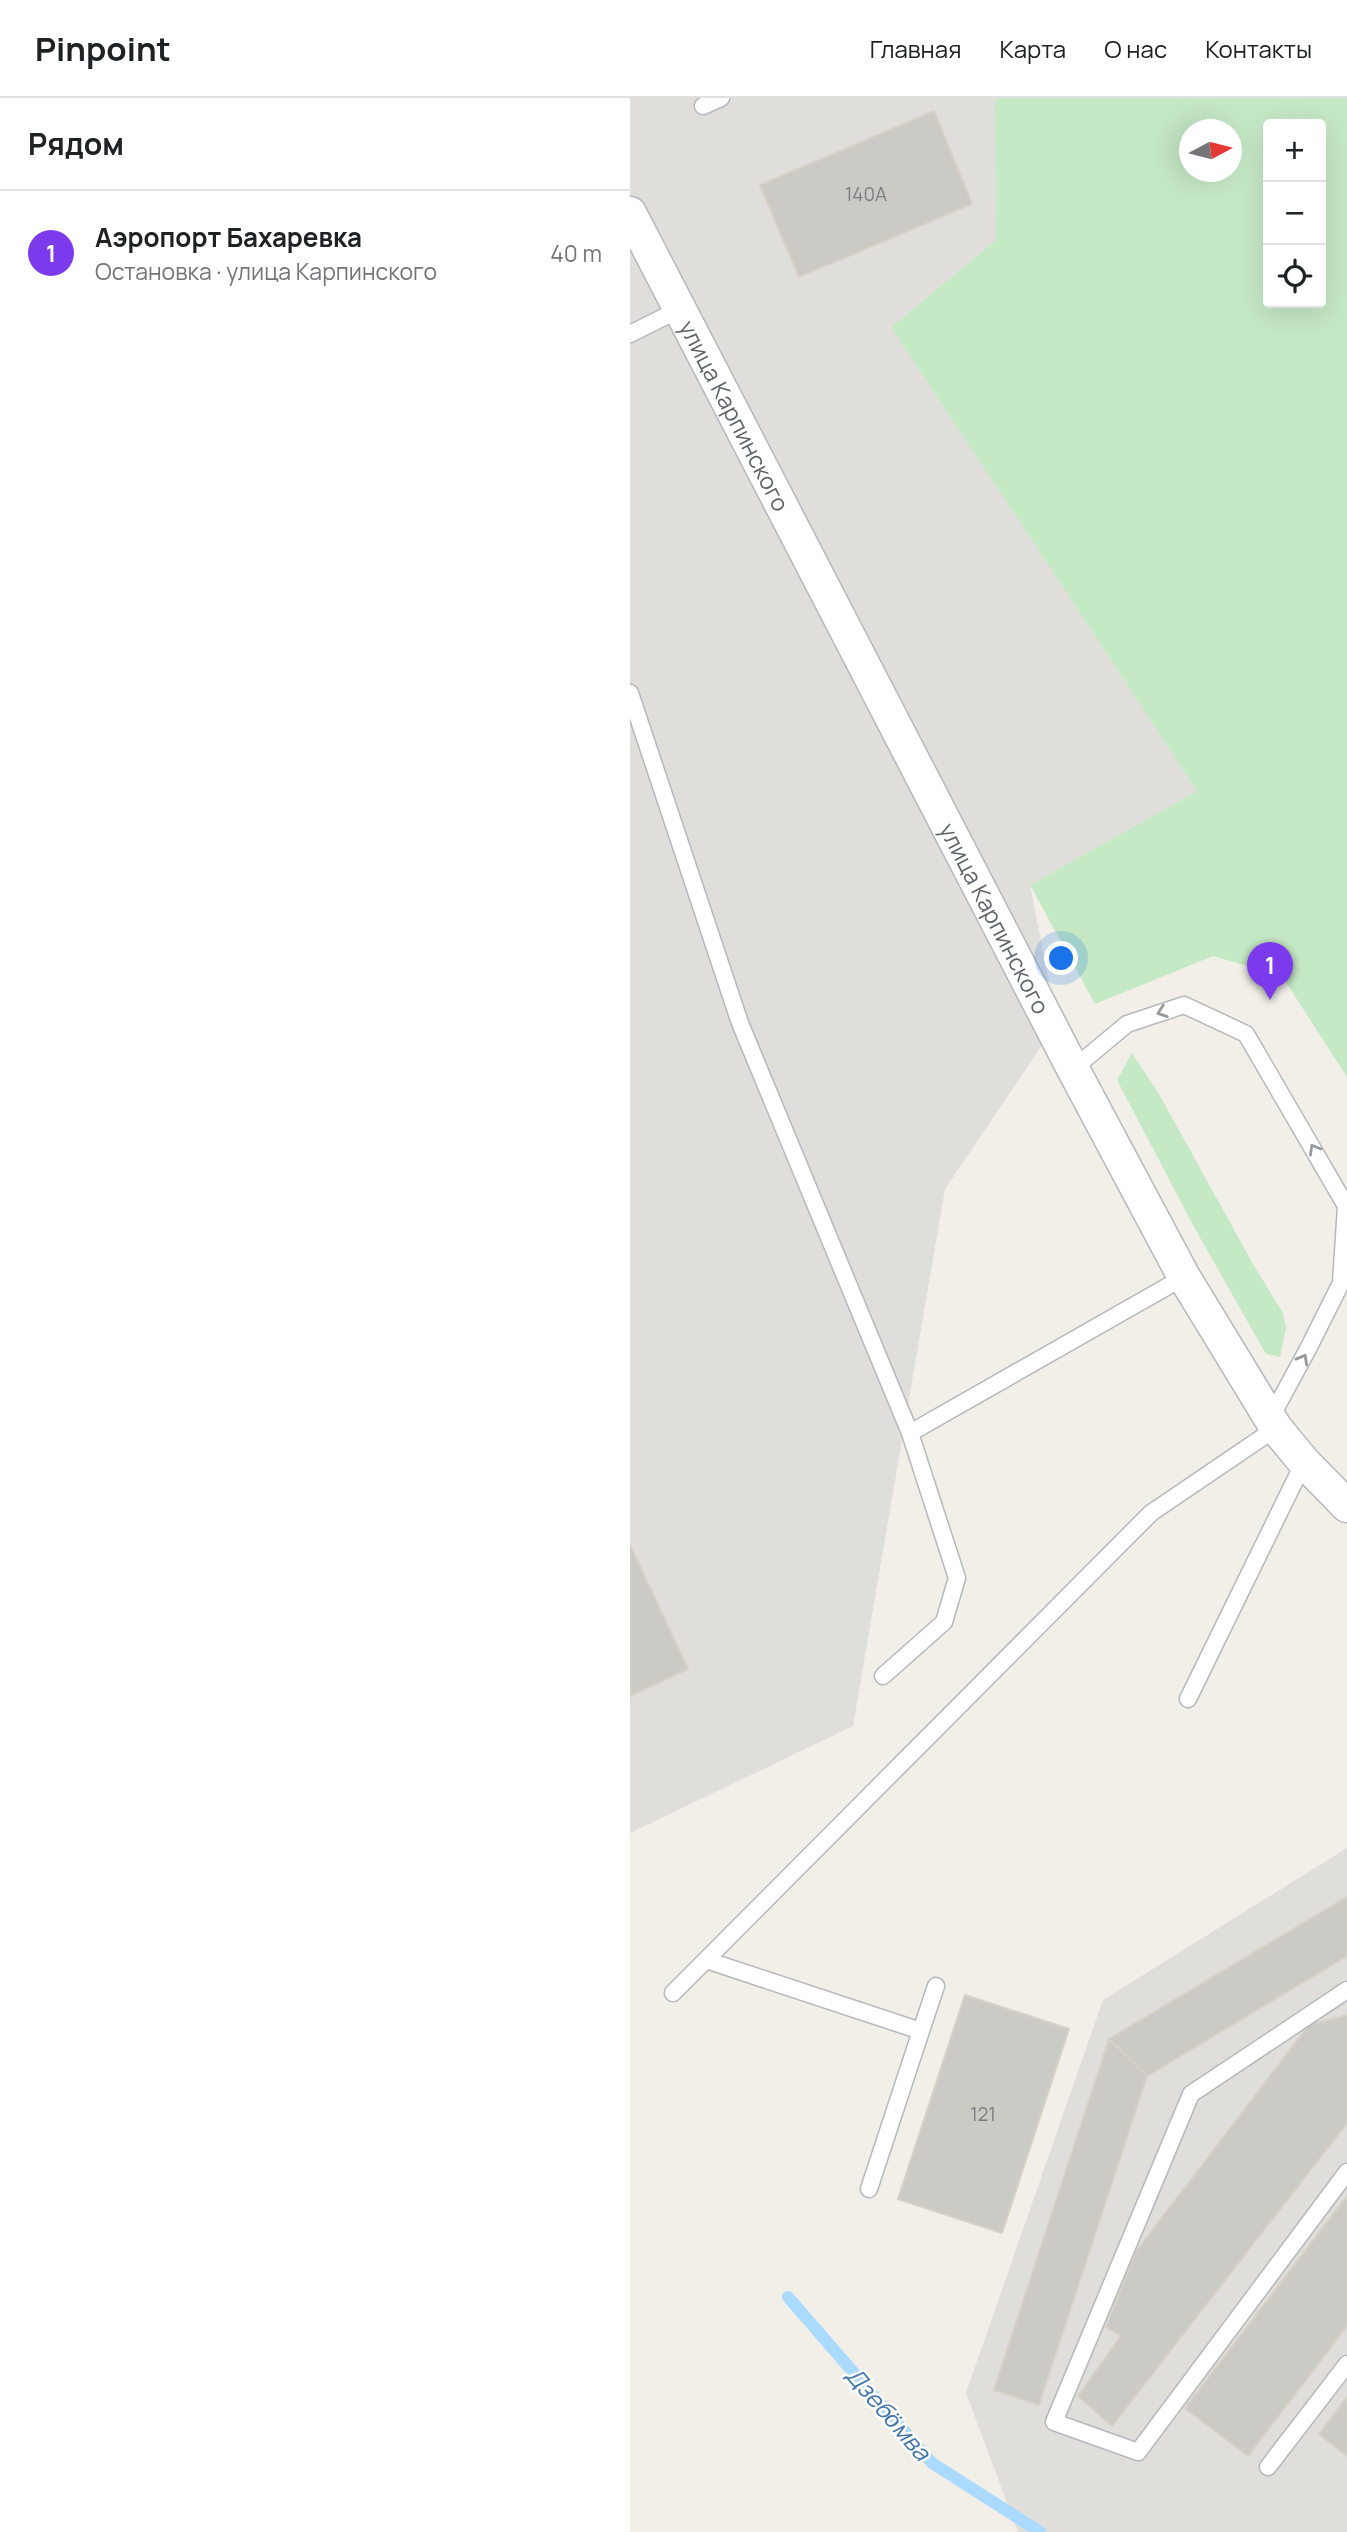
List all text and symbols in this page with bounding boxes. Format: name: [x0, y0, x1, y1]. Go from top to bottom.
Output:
text: Pinpoint: [35, 26, 171, 71]
text: Главная: [870, 32, 961, 65]
text: Карта: [999, 32, 1066, 65]
text: О нас: [1104, 32, 1167, 65]
text: Контакты: [1205, 32, 1312, 65]
north arrow: [1179, 119, 1242, 182]
map controls: [1263, 119, 1326, 308]
button: +: [1263, 119, 1326, 182]
text: Рядом: [28, 123, 124, 164]
house number: 140А: [845, 181, 887, 207]
button: −: [1263, 182, 1326, 245]
text: Аэропорт Бахаревка: [95, 219, 362, 255]
text: 1: [46, 237, 56, 269]
text: 40 m: [550, 237, 602, 269]
button: locate: [1263, 245, 1326, 308]
text: Остановка · улица Карпинского: [95, 255, 437, 287]
street label: улица Карпинского: [672, 314, 798, 517]
street label: улица Карпинского: [932, 817, 1058, 1019]
your location: [1044, 941, 1078, 975]
pin: 1: [1247, 942, 1293, 1000]
one-way arrow: [1156, 1004, 1168, 1018]
one-way arrow: [1309, 1144, 1322, 1157]
one-way arrow: [1295, 1353, 1308, 1366]
house number: 121: [970, 2101, 996, 2127]
water label: Дзебӧмва: [839, 2359, 940, 2468]

